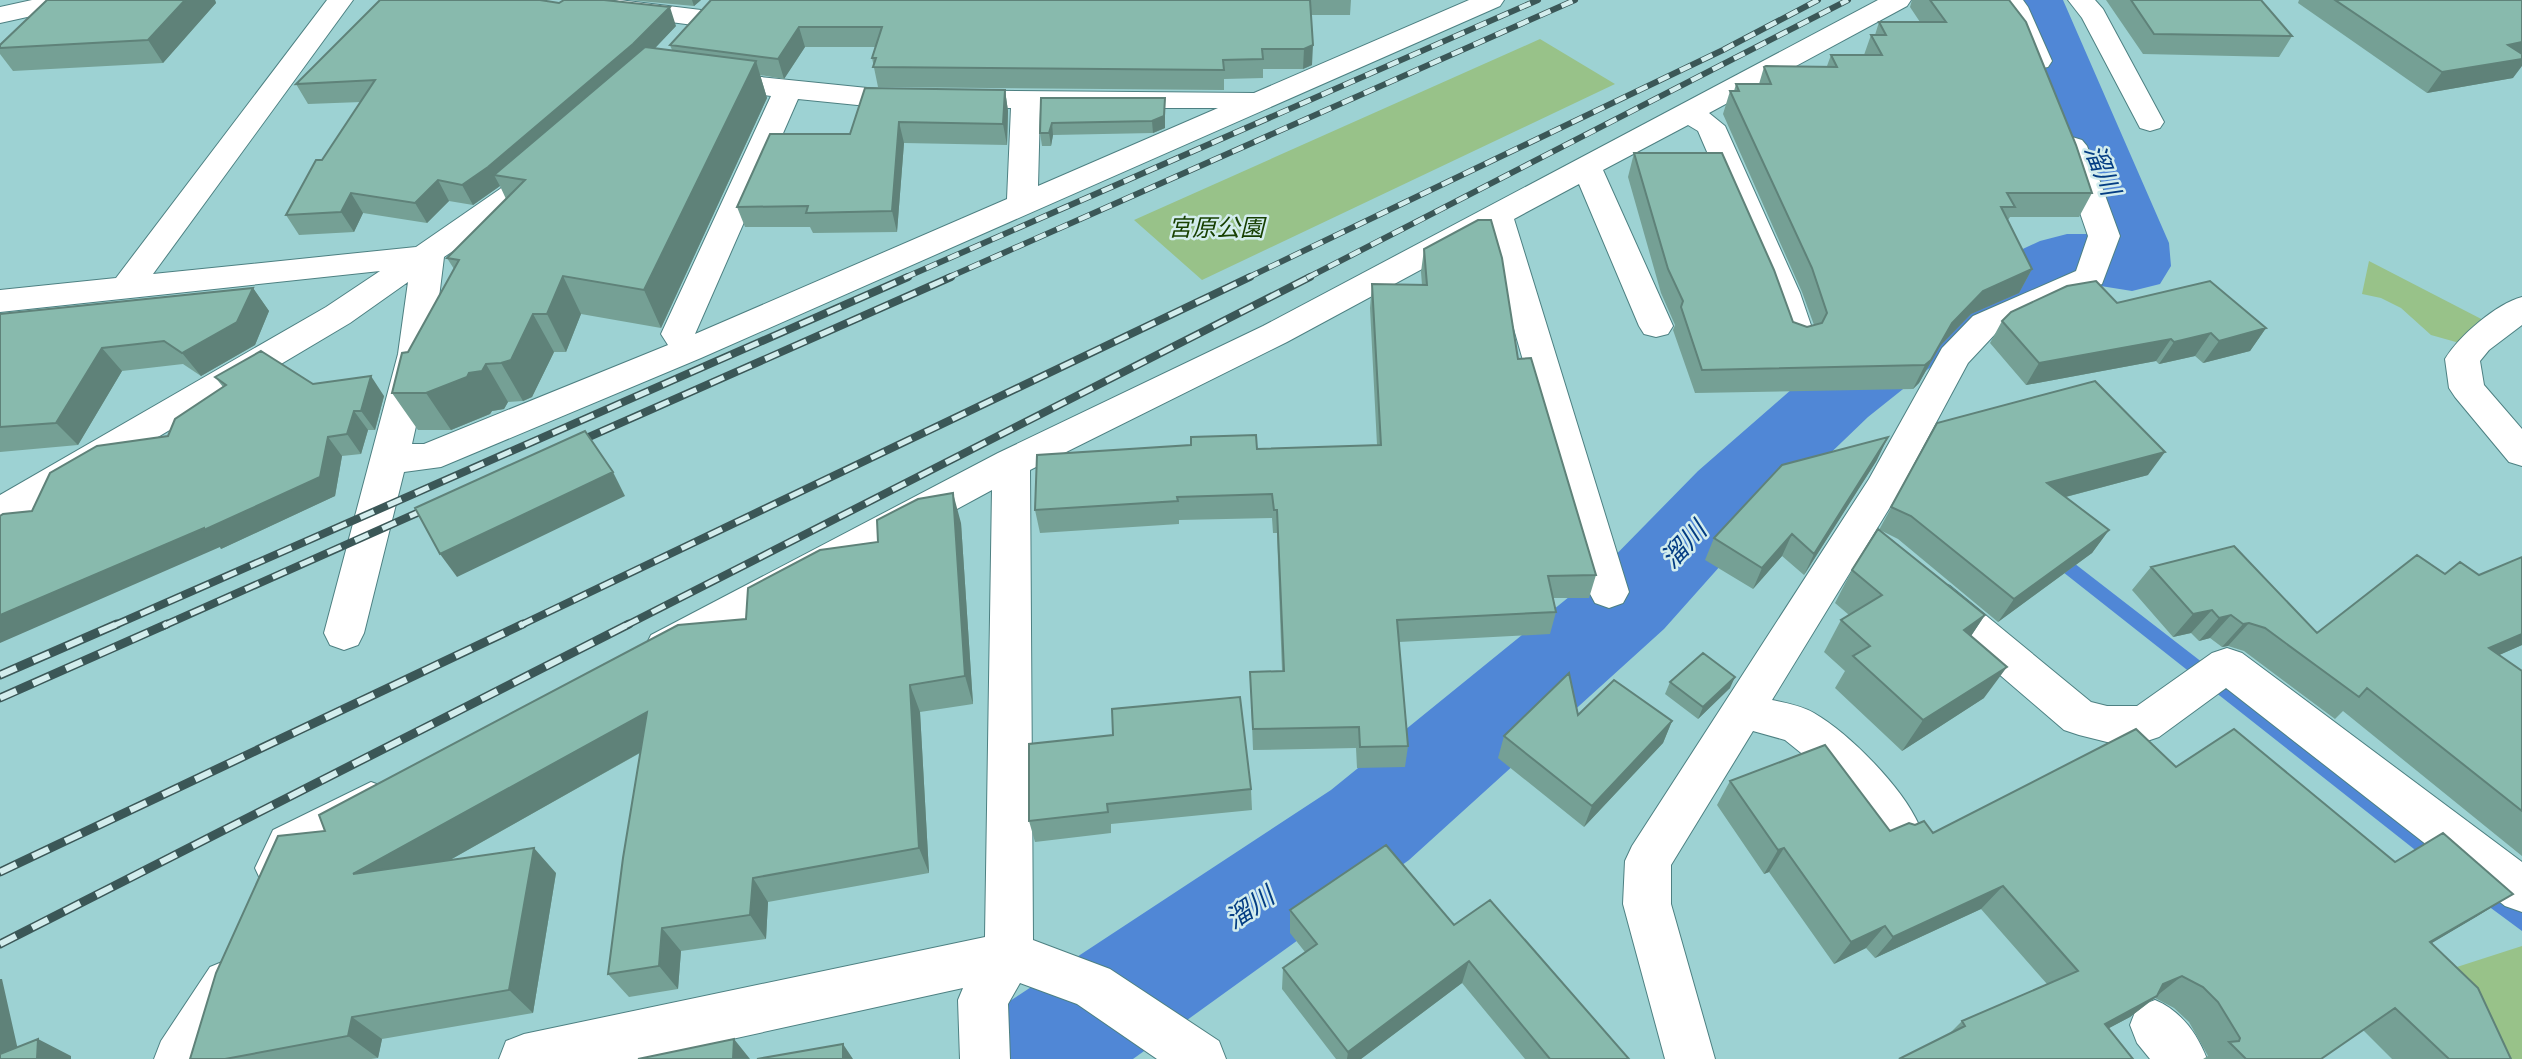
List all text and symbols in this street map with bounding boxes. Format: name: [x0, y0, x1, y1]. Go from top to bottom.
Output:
water label: 溜川: [2079, 140, 2126, 202]
park label: 宮原公園: [1168, 215, 1267, 241]
water label: 溜川: [1656, 514, 1714, 574]
water label: 溜川: [1220, 880, 1282, 935]

